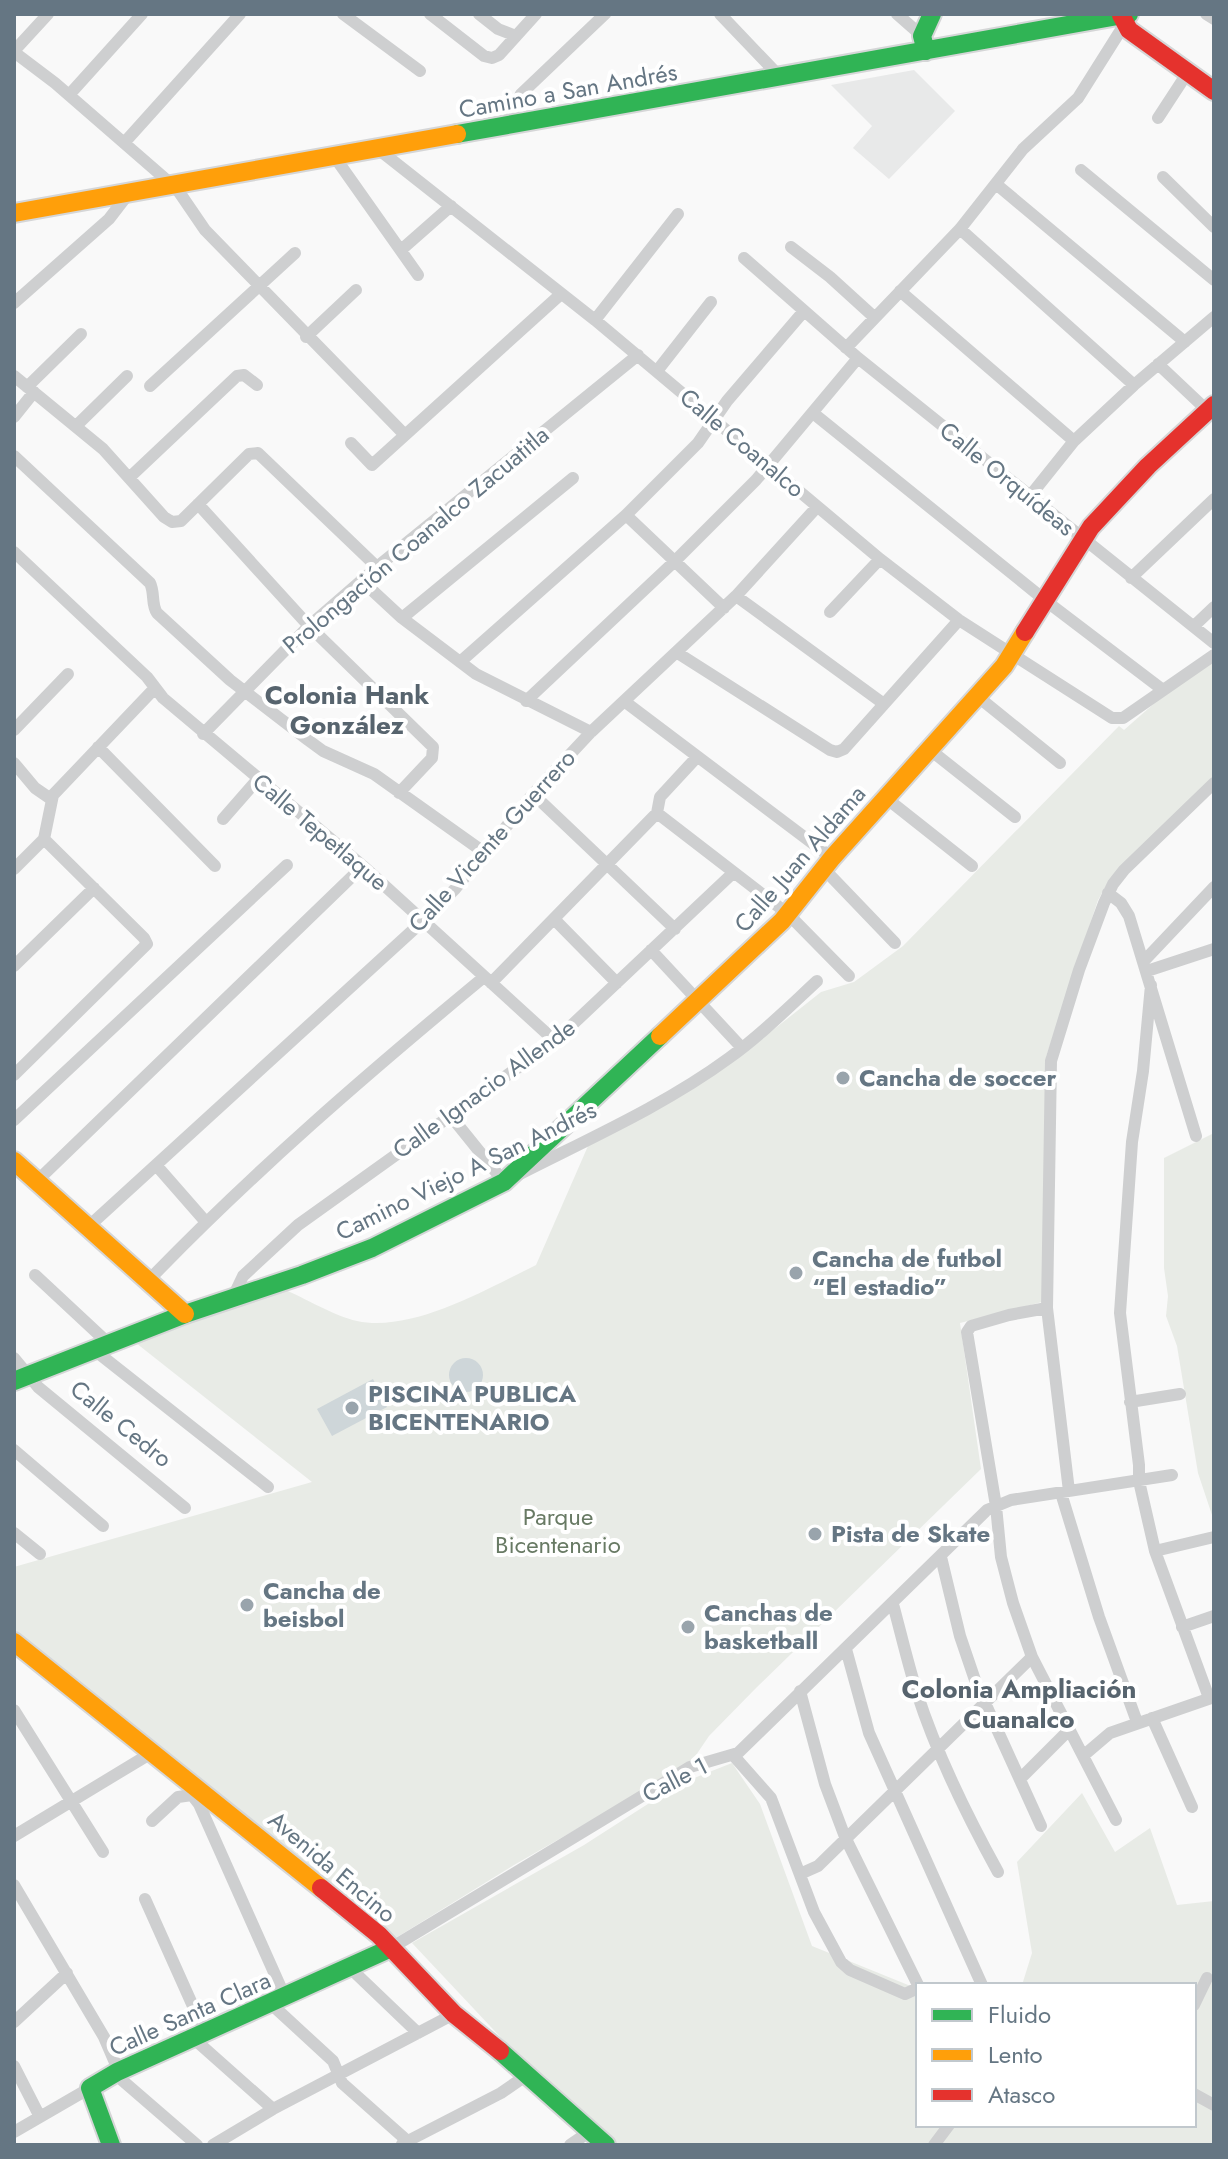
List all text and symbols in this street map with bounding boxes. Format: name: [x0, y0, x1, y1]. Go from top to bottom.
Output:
street label: Camino a San Andrés: [456, 54, 680, 127]
street label: Calle Coanalco: [672, 380, 813, 505]
street label: Calle Orquídeas: [932, 413, 1083, 544]
street label: Prolongación Coanalco Zacuatitla: [275, 417, 557, 662]
district label: Colonia Hank González: [265, 676, 429, 744]
street label: Calle Vicente Guerrero: [400, 741, 583, 940]
street label: Calle Tepetlaque: [245, 764, 396, 899]
street label: Calle Juan Aldama: [726, 777, 874, 940]
street label: Calle Ignacio Allende: [385, 1010, 582, 1167]
place label: Cancha de soccer: [859, 1060, 1057, 1095]
marker: Cancha de soccer: [834, 1069, 852, 1087]
street label: Camino Viejo A San Andrés: [330, 1092, 602, 1249]
place label: Cancha de futbol “El estadio”: [812, 1241, 1002, 1304]
marker: Cancha de futbol “El estadio”: [787, 1264, 805, 1282]
street label: Calle Cedro: [63, 1372, 180, 1476]
place label: PISCINA PUBLICA BICENTENARIO: [368, 1376, 577, 1439]
marker: PISCINA PUBLICA BICENTENARIO: [343, 1399, 361, 1417]
park label: Parque Bicentenario: [495, 1499, 621, 1562]
place label: Pista de Skate: [831, 1516, 990, 1551]
marker: Pista de Skate: [806, 1525, 824, 1543]
place label: Cancha de beisbol: [263, 1573, 381, 1636]
place label: Canchas de basketball: [704, 1595, 833, 1658]
marker: Cancha de beisbol: [238, 1596, 256, 1614]
marker: Canchas de basketball: [679, 1618, 697, 1636]
district label: Colonia Ampliación Cuanalco: [902, 1670, 1136, 1738]
street label: Calle 1: [636, 1748, 714, 1811]
street label: Avenida Encino: [261, 1803, 404, 1931]
street label: Calle Santa Clara: [103, 1962, 276, 2065]
legend: [916, 1983, 1196, 2127]
text: Fluido: [988, 1997, 1051, 2032]
text: Lento: [988, 2037, 1043, 2072]
text: Atasco: [988, 2077, 1055, 2112]

